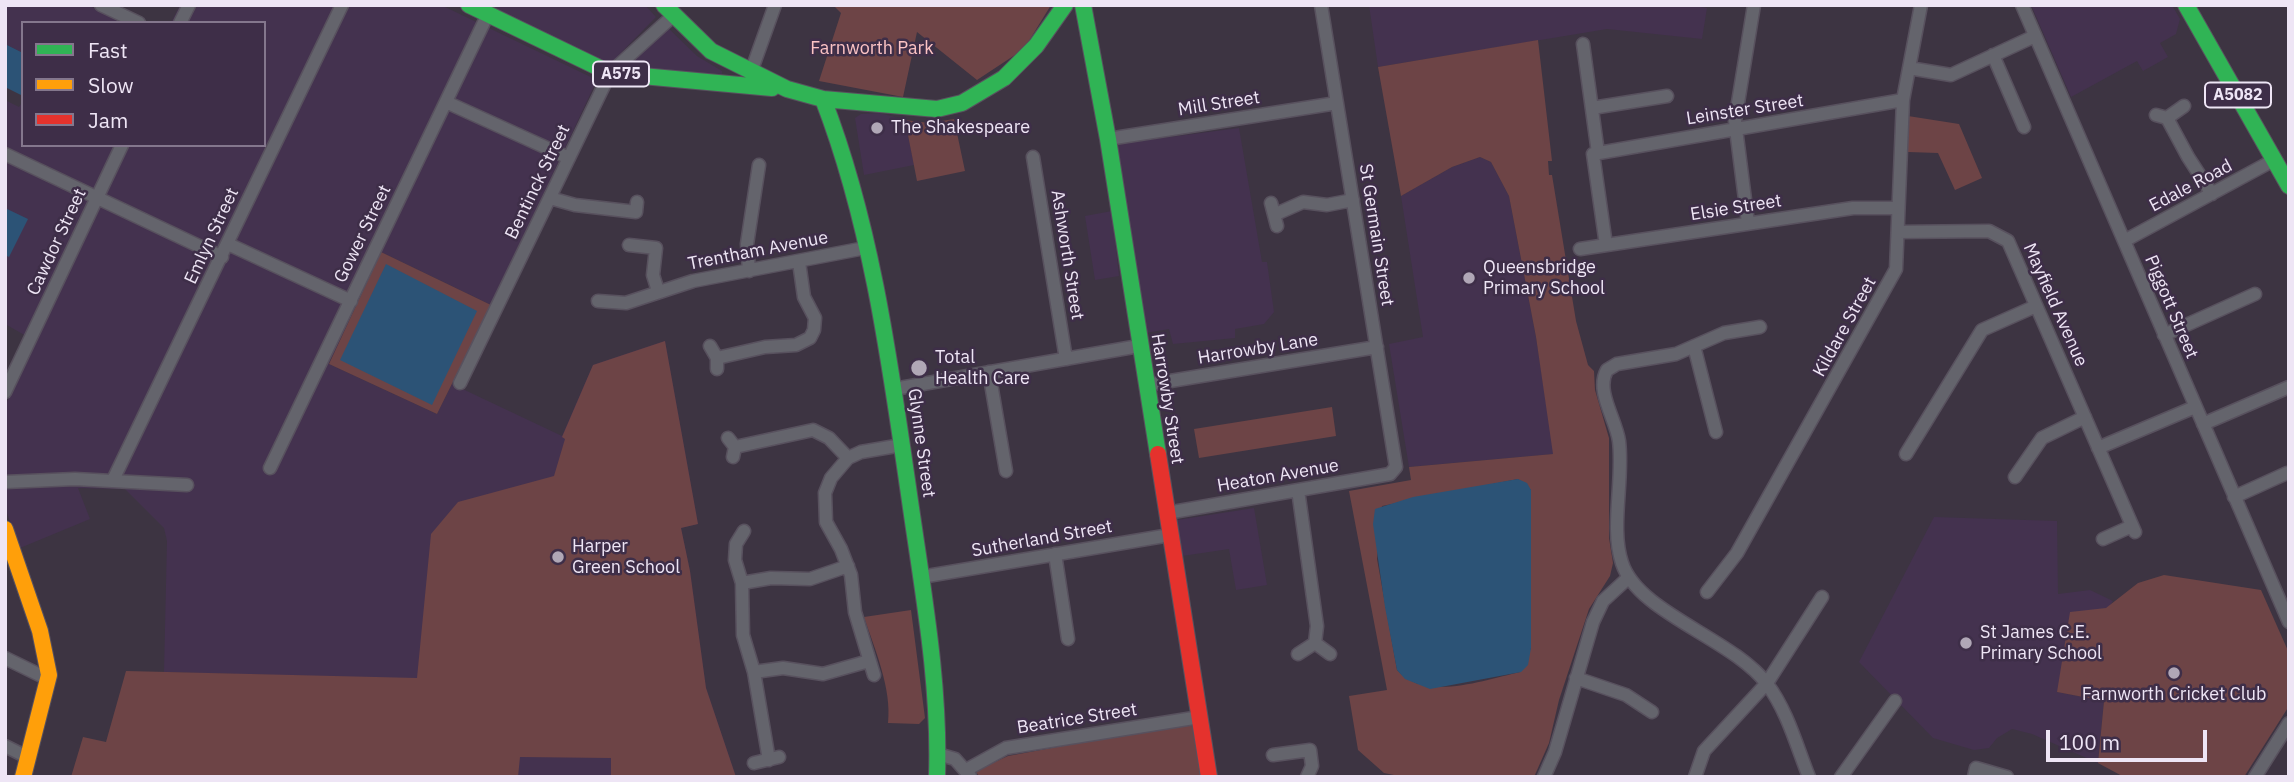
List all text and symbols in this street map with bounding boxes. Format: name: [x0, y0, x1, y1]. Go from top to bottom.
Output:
legend: [21, 21, 266, 147]
text: Fast: [88, 36, 128, 64]
park label: Farnworth Park: [810, 38, 934, 60]
road number: A575: [593, 61, 649, 86]
text: Slow: [88, 71, 134, 99]
road number: A5082: [2205, 82, 2271, 108]
street label: Mill Street: [1177, 87, 1261, 121]
street label: Leinster Street: [1685, 90, 1805, 130]
text: Jam: [88, 106, 128, 134]
place label: The Shakespeare: [891, 117, 1030, 139]
marker: The Shakespeare: [869, 120, 885, 136]
street label: Bentinck Street: [501, 121, 575, 243]
street label: Edale Road: [2146, 155, 2236, 217]
street label: St Germain Street: [1354, 162, 1398, 308]
street label: Gower Street: [330, 181, 396, 287]
street label: Emlyn Street: [180, 184, 244, 288]
street label: Cawdor Street: [23, 185, 91, 299]
street label: Ashworth Street: [1046, 189, 1088, 321]
street label: Elsie Street: [1689, 190, 1783, 226]
street label: Trentham Avenue: [686, 227, 830, 275]
street label: Mayfield Avenue: [2018, 240, 2092, 370]
street label: Piggott Street: [2139, 252, 2203, 362]
place label: Queensbridge Primary School: [1483, 257, 1605, 300]
marker: Queensbridge Primary School: [1461, 270, 1477, 286]
street label: Kildare Street: [1809, 273, 1881, 381]
street label: Harrowby Lane: [1196, 329, 1320, 369]
street label: Harrowby Street: [1146, 332, 1188, 466]
place label: Total Health Care: [935, 347, 1030, 390]
marker: Total Health Care: [909, 358, 929, 378]
street label: Glynne Street: [903, 387, 939, 499]
street label: Heaton Avenue: [1215, 455, 1341, 497]
street label: Sutherland Street: [970, 516, 1114, 562]
place label: Harper Green School: [572, 536, 680, 578]
marker: Harper Green School: [550, 549, 566, 565]
place label: St James C.E. Primary School: [1980, 622, 2102, 664]
marker: St James C.E. Primary School: [1958, 635, 1974, 651]
marker: Farnworth Cricket Club: [2166, 665, 2182, 681]
place label: Farnworth Cricket Club: [2082, 684, 2266, 706]
street label: Beatrice Street: [1015, 699, 1139, 739]
scale bar: [2049, 716, 2210, 760]
text: 100 m: [2059, 728, 2120, 756]

